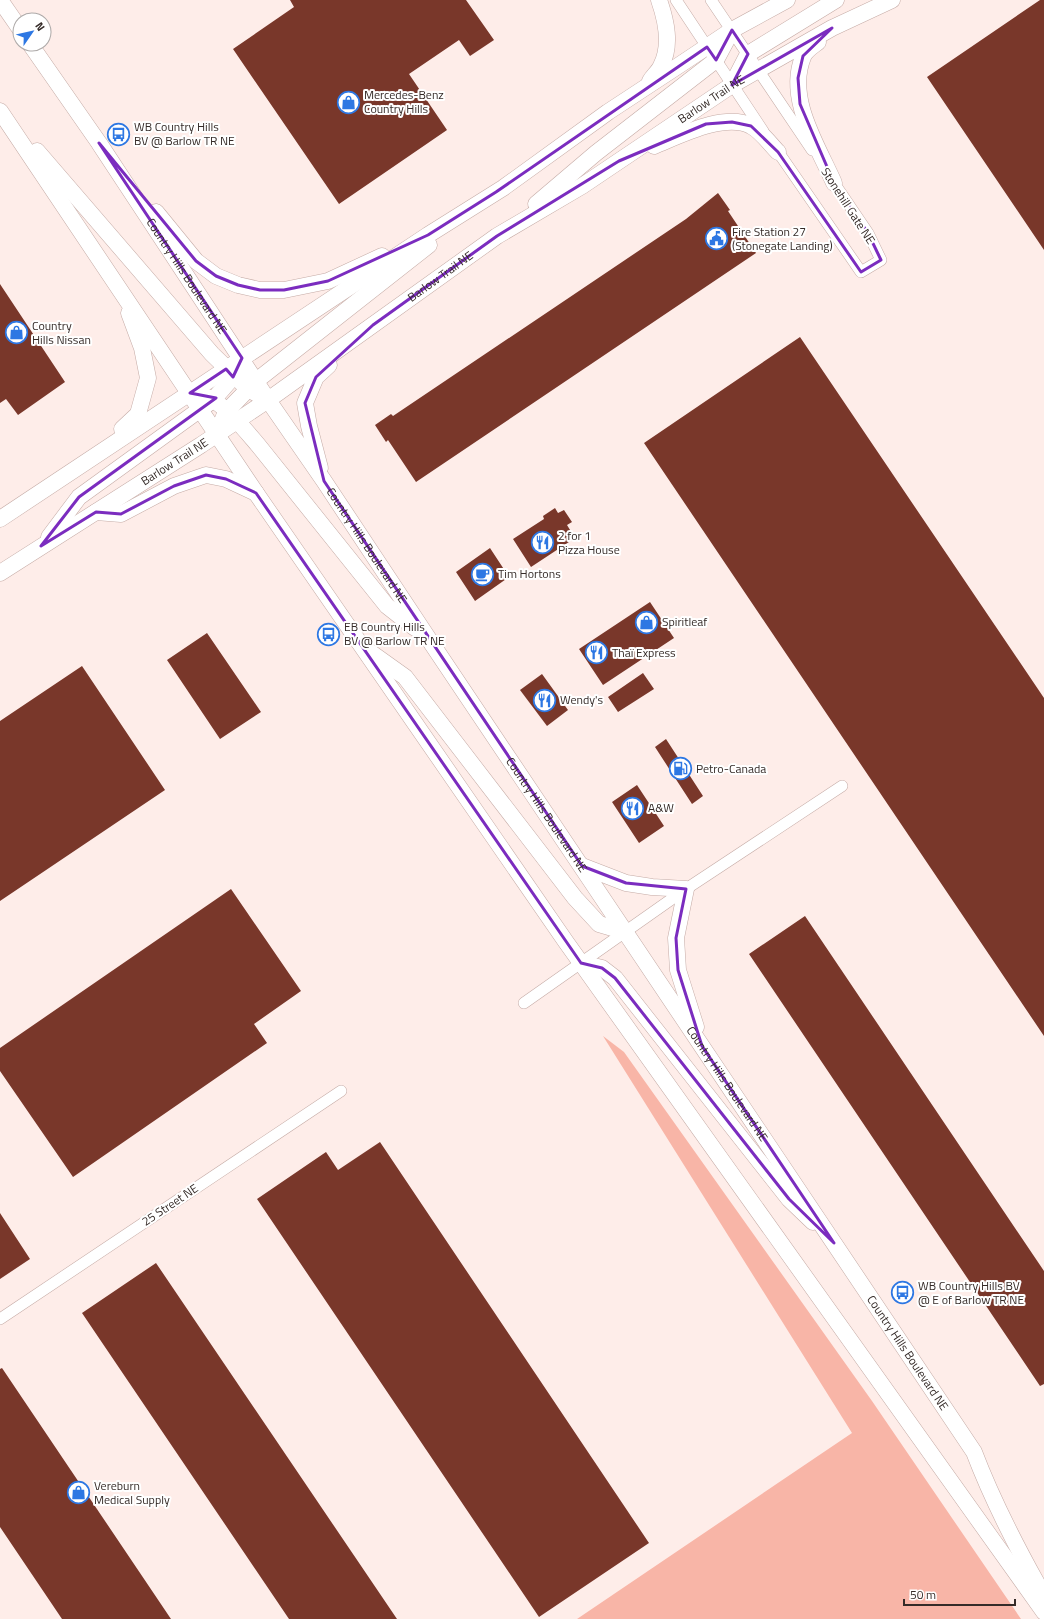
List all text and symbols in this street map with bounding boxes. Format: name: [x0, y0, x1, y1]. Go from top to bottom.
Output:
north arrow: [12, 12, 52, 52]
text: N: [32, 19, 49, 34]
street label: Barlow Trail NE: [674, 70, 748, 128]
place label: Mercedes-Benz Country Hills: [364, 85, 444, 118]
shop icon: Mercedes-Benz Country Hills: [336, 89, 362, 115]
place label: WB Country Hills BV @ Barlow TR NE: [134, 117, 235, 150]
bus stop icon: WB Country Hills BV @ Barlow TR NE: [105, 121, 131, 147]
street label: Stonehill Gate NE: [817, 164, 880, 248]
street label: Country Hills Boulevard NE: [142, 214, 232, 338]
place label: Fire Station 27 (Stonegate Landing): [732, 222, 833, 255]
public building icon: Fire Station 27 (Stonegate Landing): [703, 226, 729, 252]
street label: Barlow Trail NE: [403, 246, 477, 306]
place label: Country Hills Nissan: [32, 316, 91, 349]
shop icon: Country Hills Nissan: [3, 320, 29, 346]
street label: Barlow Trail NE: [137, 433, 212, 490]
street label: Country Hills Boulevard NE: [322, 484, 413, 607]
place label: 2 for 1 Pizza House: [558, 526, 620, 559]
restaurant icon: 2 for 1 Pizza House: [529, 530, 555, 556]
cafe icon: Tim Hortons: [469, 561, 495, 587]
place label: Tim Hortons: [498, 564, 561, 583]
shop icon: Spiritleaf: [633, 609, 659, 635]
place label: Spiritleaf: [662, 612, 707, 631]
place label: EB Country Hills BV @ Barlow TR NE: [344, 617, 445, 650]
bus stop icon: EB Country Hills BV @ Barlow TR NE: [316, 621, 342, 647]
restaurant icon: Thaï Express: [584, 640, 610, 666]
place label: Thaï Express: [612, 643, 676, 662]
restaurant icon: Wendy's: [531, 687, 557, 713]
place label: Wendy's: [560, 690, 603, 709]
street label: Country Hills Boulevard NE: [501, 753, 593, 876]
fuel station icon: Petro-Canada: [667, 756, 693, 782]
place label: Petro-Canada: [696, 759, 766, 778]
restaurant icon: A&W: [620, 795, 646, 821]
place label: A&W: [648, 798, 674, 817]
street label: Country Hills Boulevard NE: [682, 1022, 773, 1145]
street label: 25 Street NE: [138, 1178, 202, 1230]
place label: WB Country Hills BV @ E of Barlow TR NE: [918, 1276, 1024, 1309]
bus stop icon: WB Country Hills BV @ E of Barlow TR NE: [889, 1280, 915, 1306]
street label: Country Hills Boulevard NE: [862, 1291, 954, 1414]
place label: Vereburn Medical Supply: [94, 1476, 170, 1509]
shop icon: Vereburn Medical Supply: [65, 1480, 91, 1506]
scale bar: [904, 1581, 1015, 1607]
text: 50 m: [910, 1585, 936, 1604]

